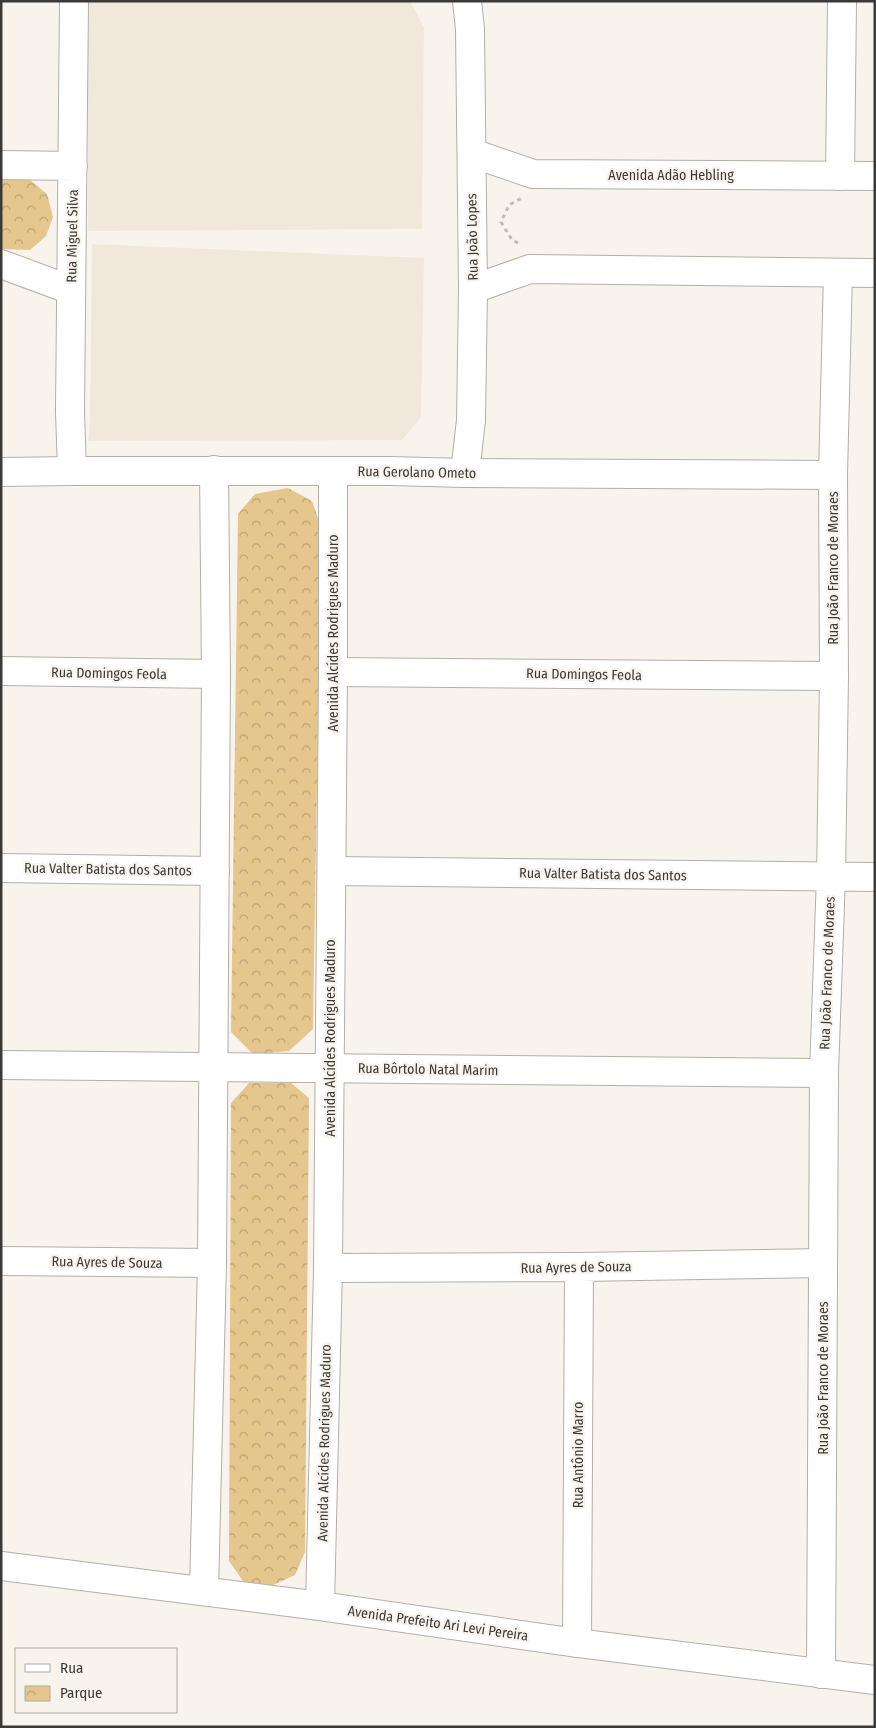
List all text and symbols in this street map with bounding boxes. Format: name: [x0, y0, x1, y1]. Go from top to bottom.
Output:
street label: Avenida Adão Hebling: [608, 167, 734, 184]
street label: Rua Miguel Silva: [63, 189, 82, 283]
street label: Rua João Lopes: [463, 193, 482, 281]
street label: Rua Gerolano Ometo: [358, 463, 476, 482]
street label: Rua João Franco de Moraes: [825, 491, 842, 645]
street label: Avenida Alcídes Rodrigues Maduro: [325, 534, 342, 732]
street label: Rua Domingos Feola: [51, 664, 167, 683]
street label: Rua Domingos Feola: [526, 665, 642, 684]
street label: Rua Valter Batista dos Santos: [24, 860, 192, 879]
street label: Rua Valter Batista dos Santos: [519, 865, 687, 884]
street label: Rua João Franco de Moraes: [816, 896, 839, 1050]
street label: Avenida Alcídes Rodrigues Maduro: [322, 939, 339, 1137]
street label: Rua Bôrtolo Natal Marim: [358, 1060, 498, 1079]
street label: Rua Ayres de Souza: [51, 1253, 163, 1272]
street label: Rua Ayres de Souza: [520, 1258, 632, 1277]
street label: Rua João Franco de Moraes: [815, 1301, 832, 1455]
street label: Avenida Alcídes Rodrigues Maduro: [314, 1344, 335, 1542]
street label: Rua Antônio Marro: [570, 1402, 587, 1508]
street label: Avenida Prefeito Ari Levi Pereira: [347, 1602, 529, 1645]
legend: [15, 1648, 178, 1713]
text: Rua: [60, 1659, 83, 1677]
text: Parque: [60, 1684, 103, 1702]

